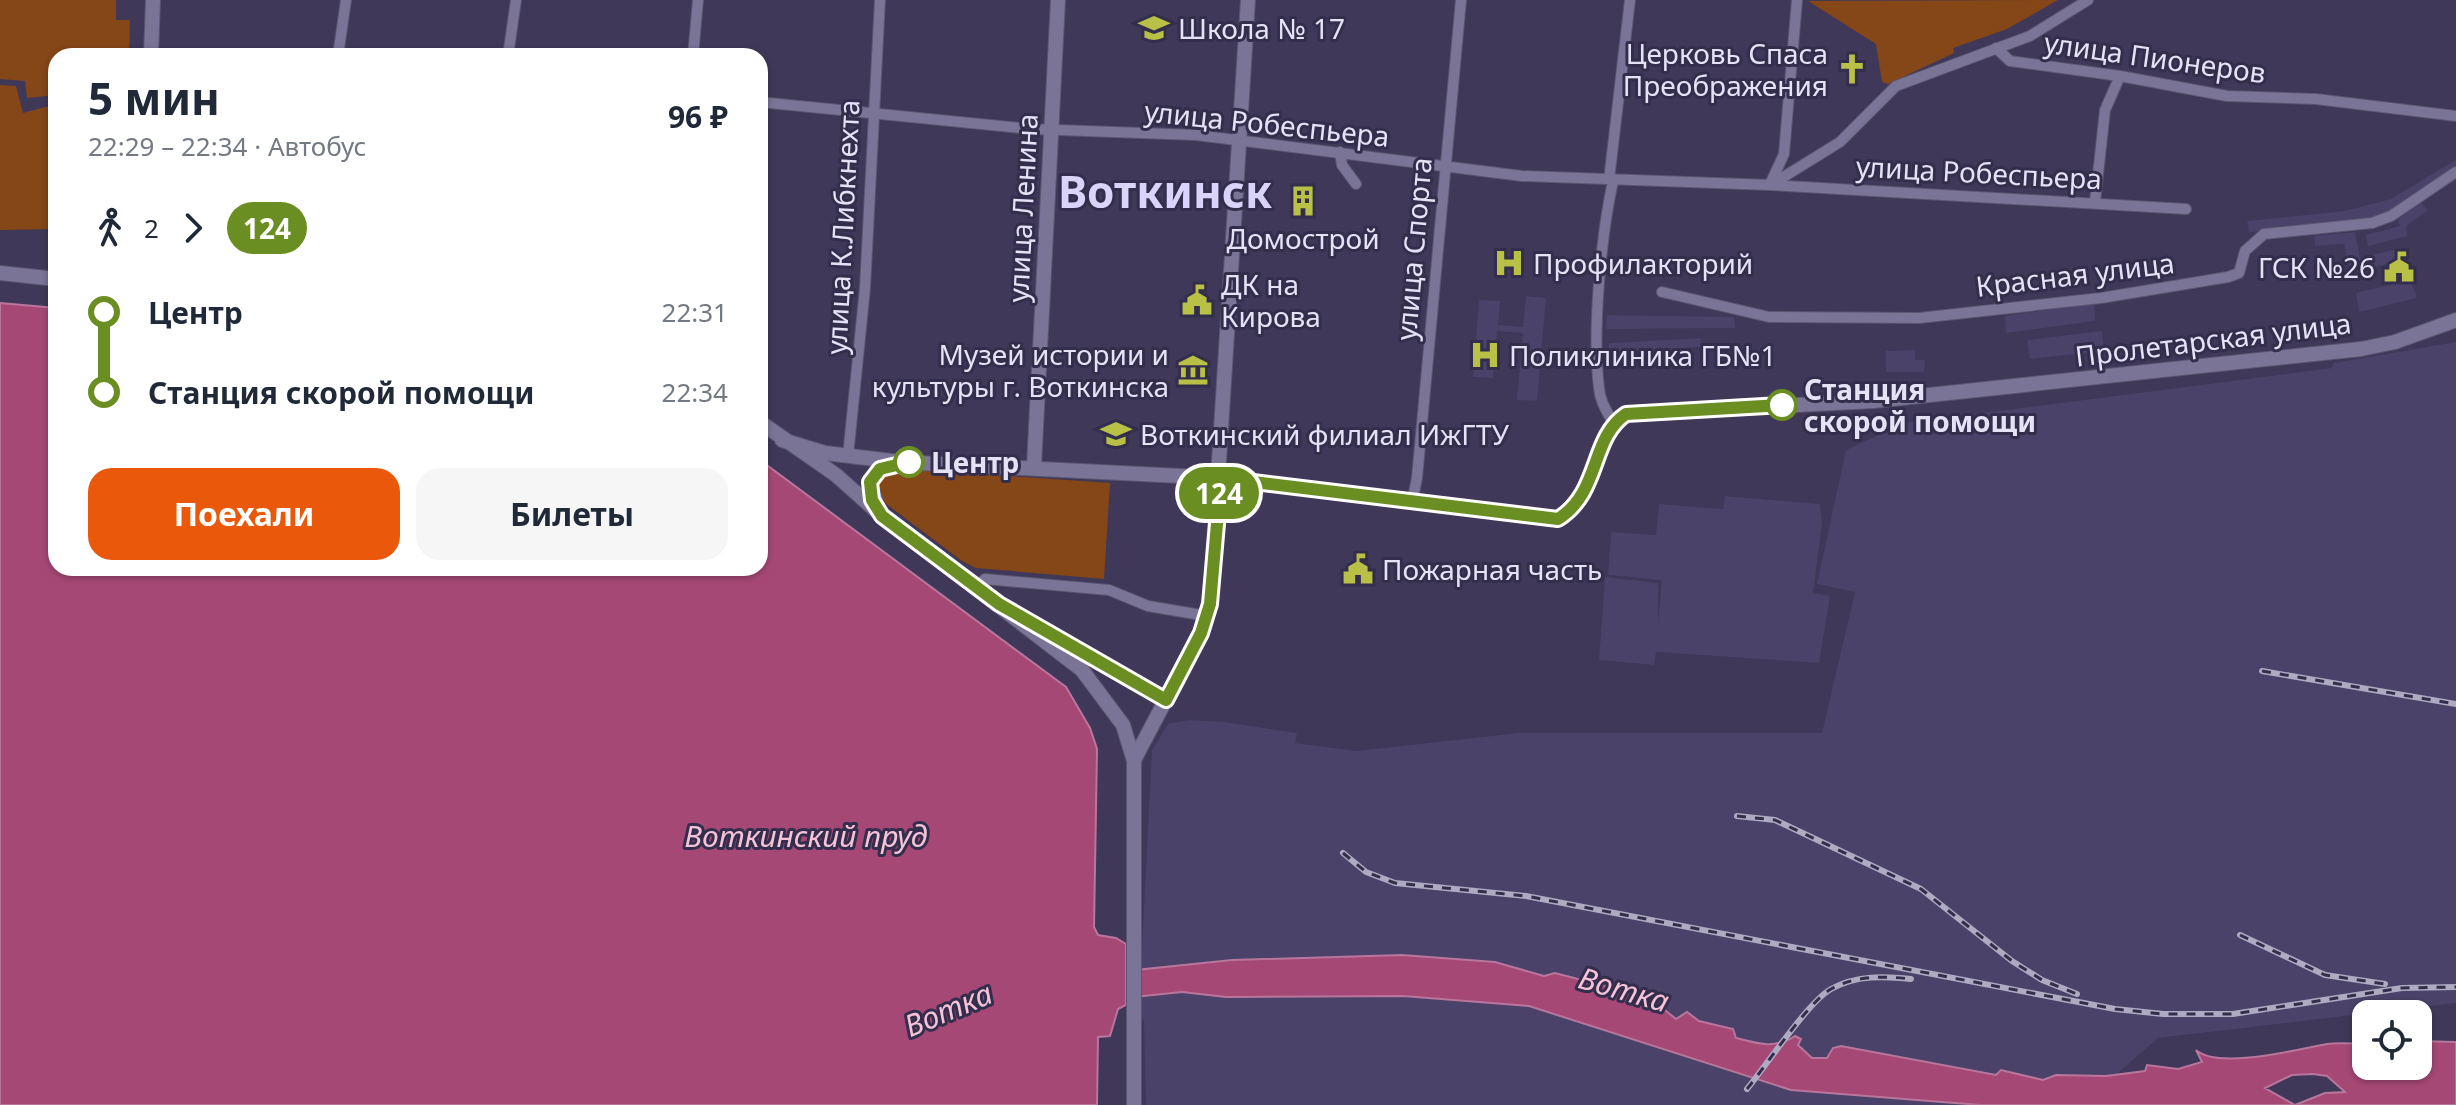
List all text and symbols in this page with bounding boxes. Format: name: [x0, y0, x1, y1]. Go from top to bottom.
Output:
place label: Школа № 17: [1178, 9, 1345, 47]
school or university icon: Школа № 17: [1137, 11, 1171, 45]
street label: улица Пионеров: [2042, 23, 2268, 91]
place label: Церковь Спаса Преображения: [1623, 34, 1828, 104]
church icon: Церковь Спаса Преображения: [1835, 52, 1869, 86]
text: 5 мин: [88, 68, 220, 128]
street label: улица Робеспьера: [1143, 91, 1391, 155]
text: 96 ₽: [668, 96, 728, 137]
street label: улица К.Либкнехта: [816, 99, 868, 355]
street label: улица Ленина: [998, 113, 1046, 303]
text: 22:29 – 22:34 · Автобус: [88, 128, 366, 164]
street label: улица Робеспьера: [1855, 147, 2103, 197]
street label: улица Спорта: [1386, 156, 1440, 342]
district label: Воткинск: [1058, 161, 1272, 221]
building icon: Домострой: [1286, 184, 1320, 218]
icon: walk: [88, 206, 132, 250]
icon: forward: [171, 206, 215, 250]
text: 124: [243, 209, 291, 247]
text: 2: [144, 210, 159, 246]
place label: Домострой: [1226, 219, 1380, 257]
street label: Красная улица: [1974, 243, 2176, 305]
place label: Профилакторий: [1533, 244, 1753, 282]
hospital icon: Профилакторий: [1492, 246, 1526, 280]
place label: ГСК №26: [2258, 248, 2375, 286]
public building icon: ГСК №26: [2382, 250, 2416, 284]
place label: ДК на Кирова: [1221, 265, 1321, 335]
public building icon: ДК на Кирова: [1180, 283, 1214, 317]
text: Центр: [148, 292, 243, 333]
text: 22:31: [662, 294, 728, 330]
street label: Пролетарская улица: [2073, 303, 2353, 375]
place label: Музей истории и культуры г. Воткинска: [872, 335, 1169, 405]
place label: Поликлиника ГБ№1: [1509, 336, 1776, 374]
hospital icon: Поликлиника ГБ№1: [1468, 338, 1502, 372]
museum icon: Музей истории и культуры г. Воткинска: [1176, 353, 1210, 387]
place label: Станция скорой помощи: [1804, 370, 2036, 440]
text: Станция скорой помощи: [148, 372, 534, 413]
text: 22:34: [662, 374, 728, 410]
marker: Станция скорой помощи: [1767, 390, 1797, 420]
place label: Воткинский филиал ИжГТУ: [1140, 415, 1510, 453]
school or university icon: Воткинский филиал ИжГТУ: [1099, 417, 1133, 451]
place label: Центр: [931, 443, 1019, 481]
marker: Центр: [894, 447, 924, 477]
line badge: 124: [1173, 467, 1265, 519]
button: Поехали: [88, 468, 400, 560]
button: Билеты: [416, 468, 728, 560]
text: 124: [1195, 474, 1243, 512]
place label: Пожарная часть: [1382, 550, 1602, 588]
public building icon: Пожарная часть: [1341, 552, 1375, 586]
water label: Воткинский пруд: [684, 815, 928, 856]
water label: Вотка: [1574, 957, 1674, 1021]
water label: Вотка: [898, 972, 998, 1046]
map controls: [2352, 1000, 2432, 1080]
button: locate: [2352, 1000, 2432, 1080]

